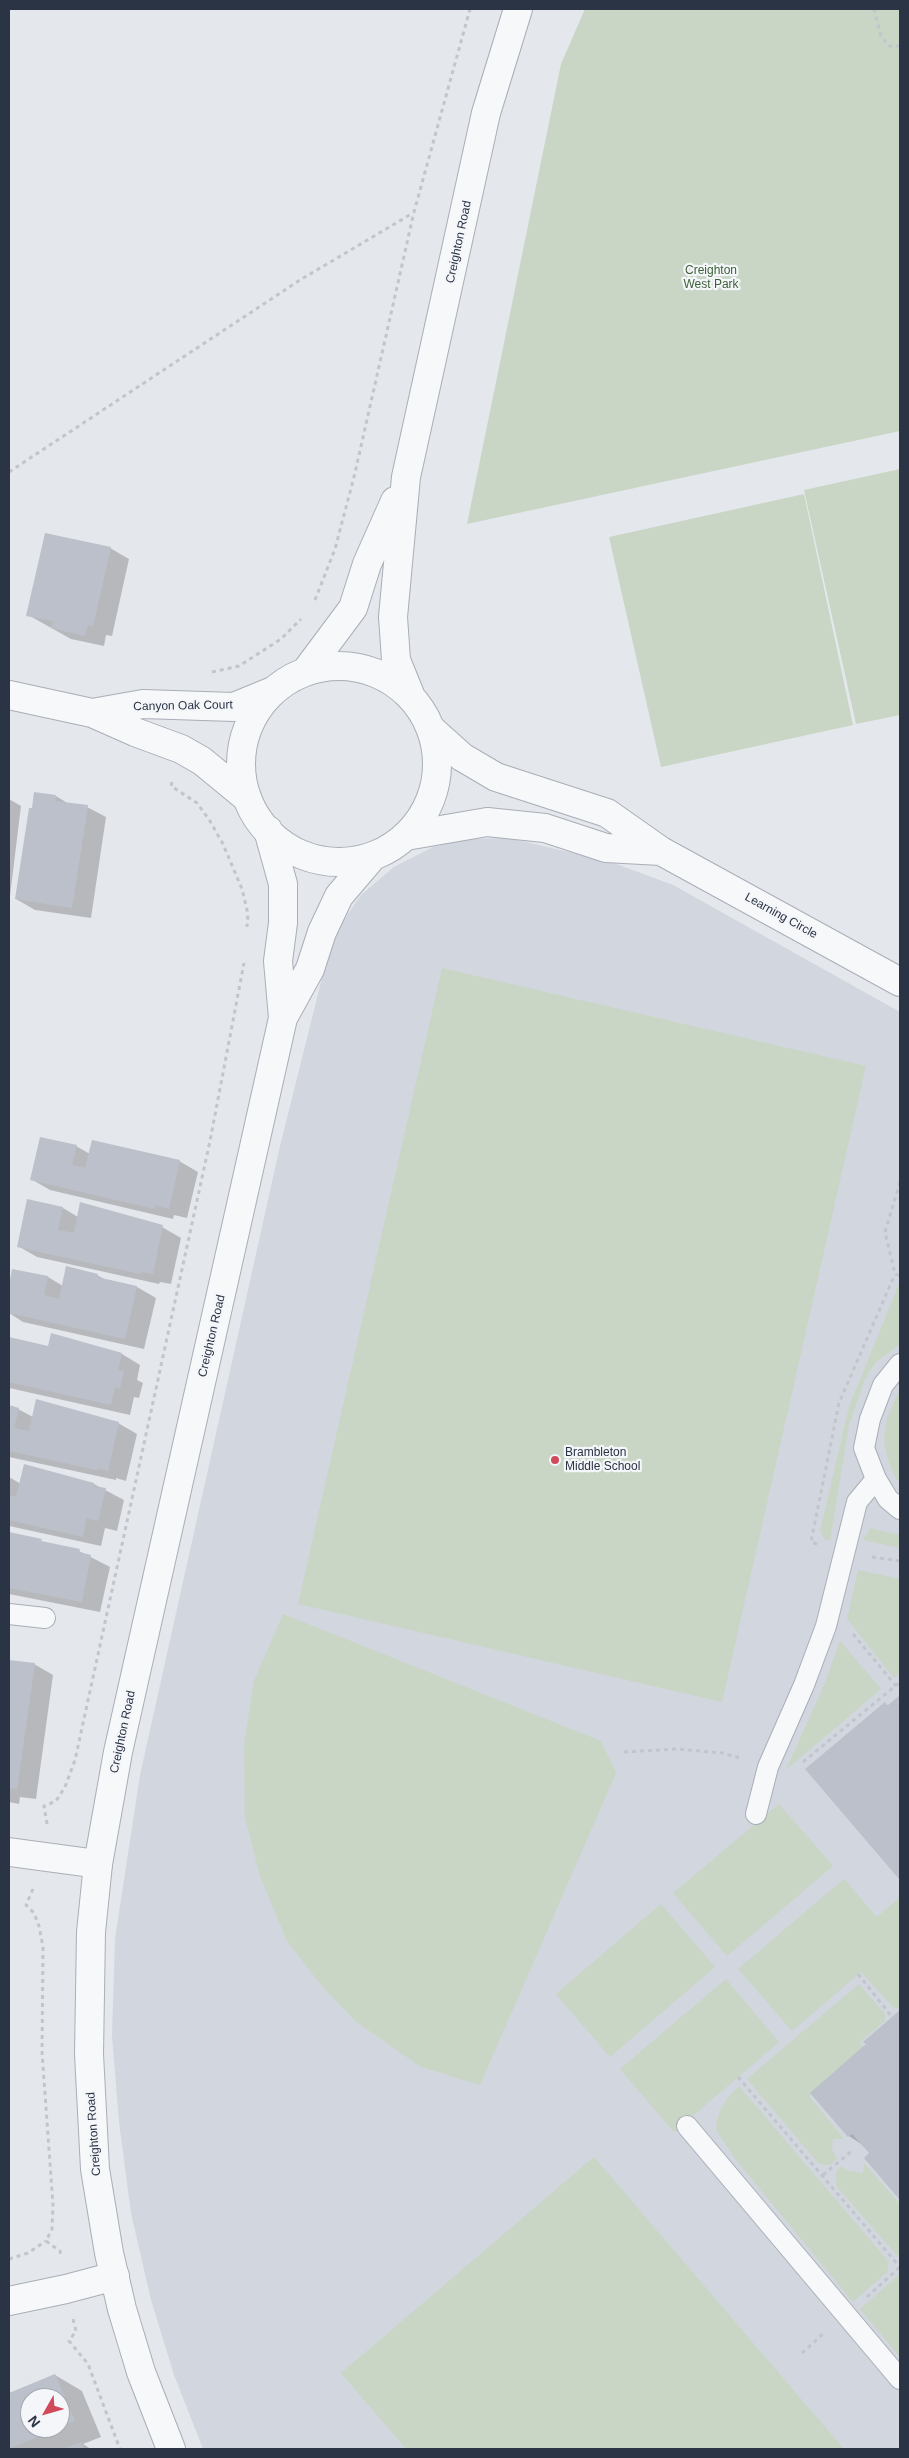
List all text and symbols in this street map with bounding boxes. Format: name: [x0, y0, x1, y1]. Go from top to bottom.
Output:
street label: Creighton Road: [443, 199, 475, 285]
park label: Creighton West Park: [683, 264, 739, 292]
street label: Canyon Oak Court: [133, 698, 233, 714]
street label: Learning Circle: [742, 890, 820, 942]
street label: Creighton Road: [196, 1293, 228, 1379]
place label: Brambleton Middle School: [565, 1446, 640, 1474]
marker: Brambleton Middle School: [549, 1454, 561, 1466]
street label: Creighton Road: [107, 1689, 139, 1775]
street label: Creighton Road: [84, 2092, 104, 2176]
north arrow: [20, 2388, 70, 2438]
text: N: [25, 2413, 43, 2431]

